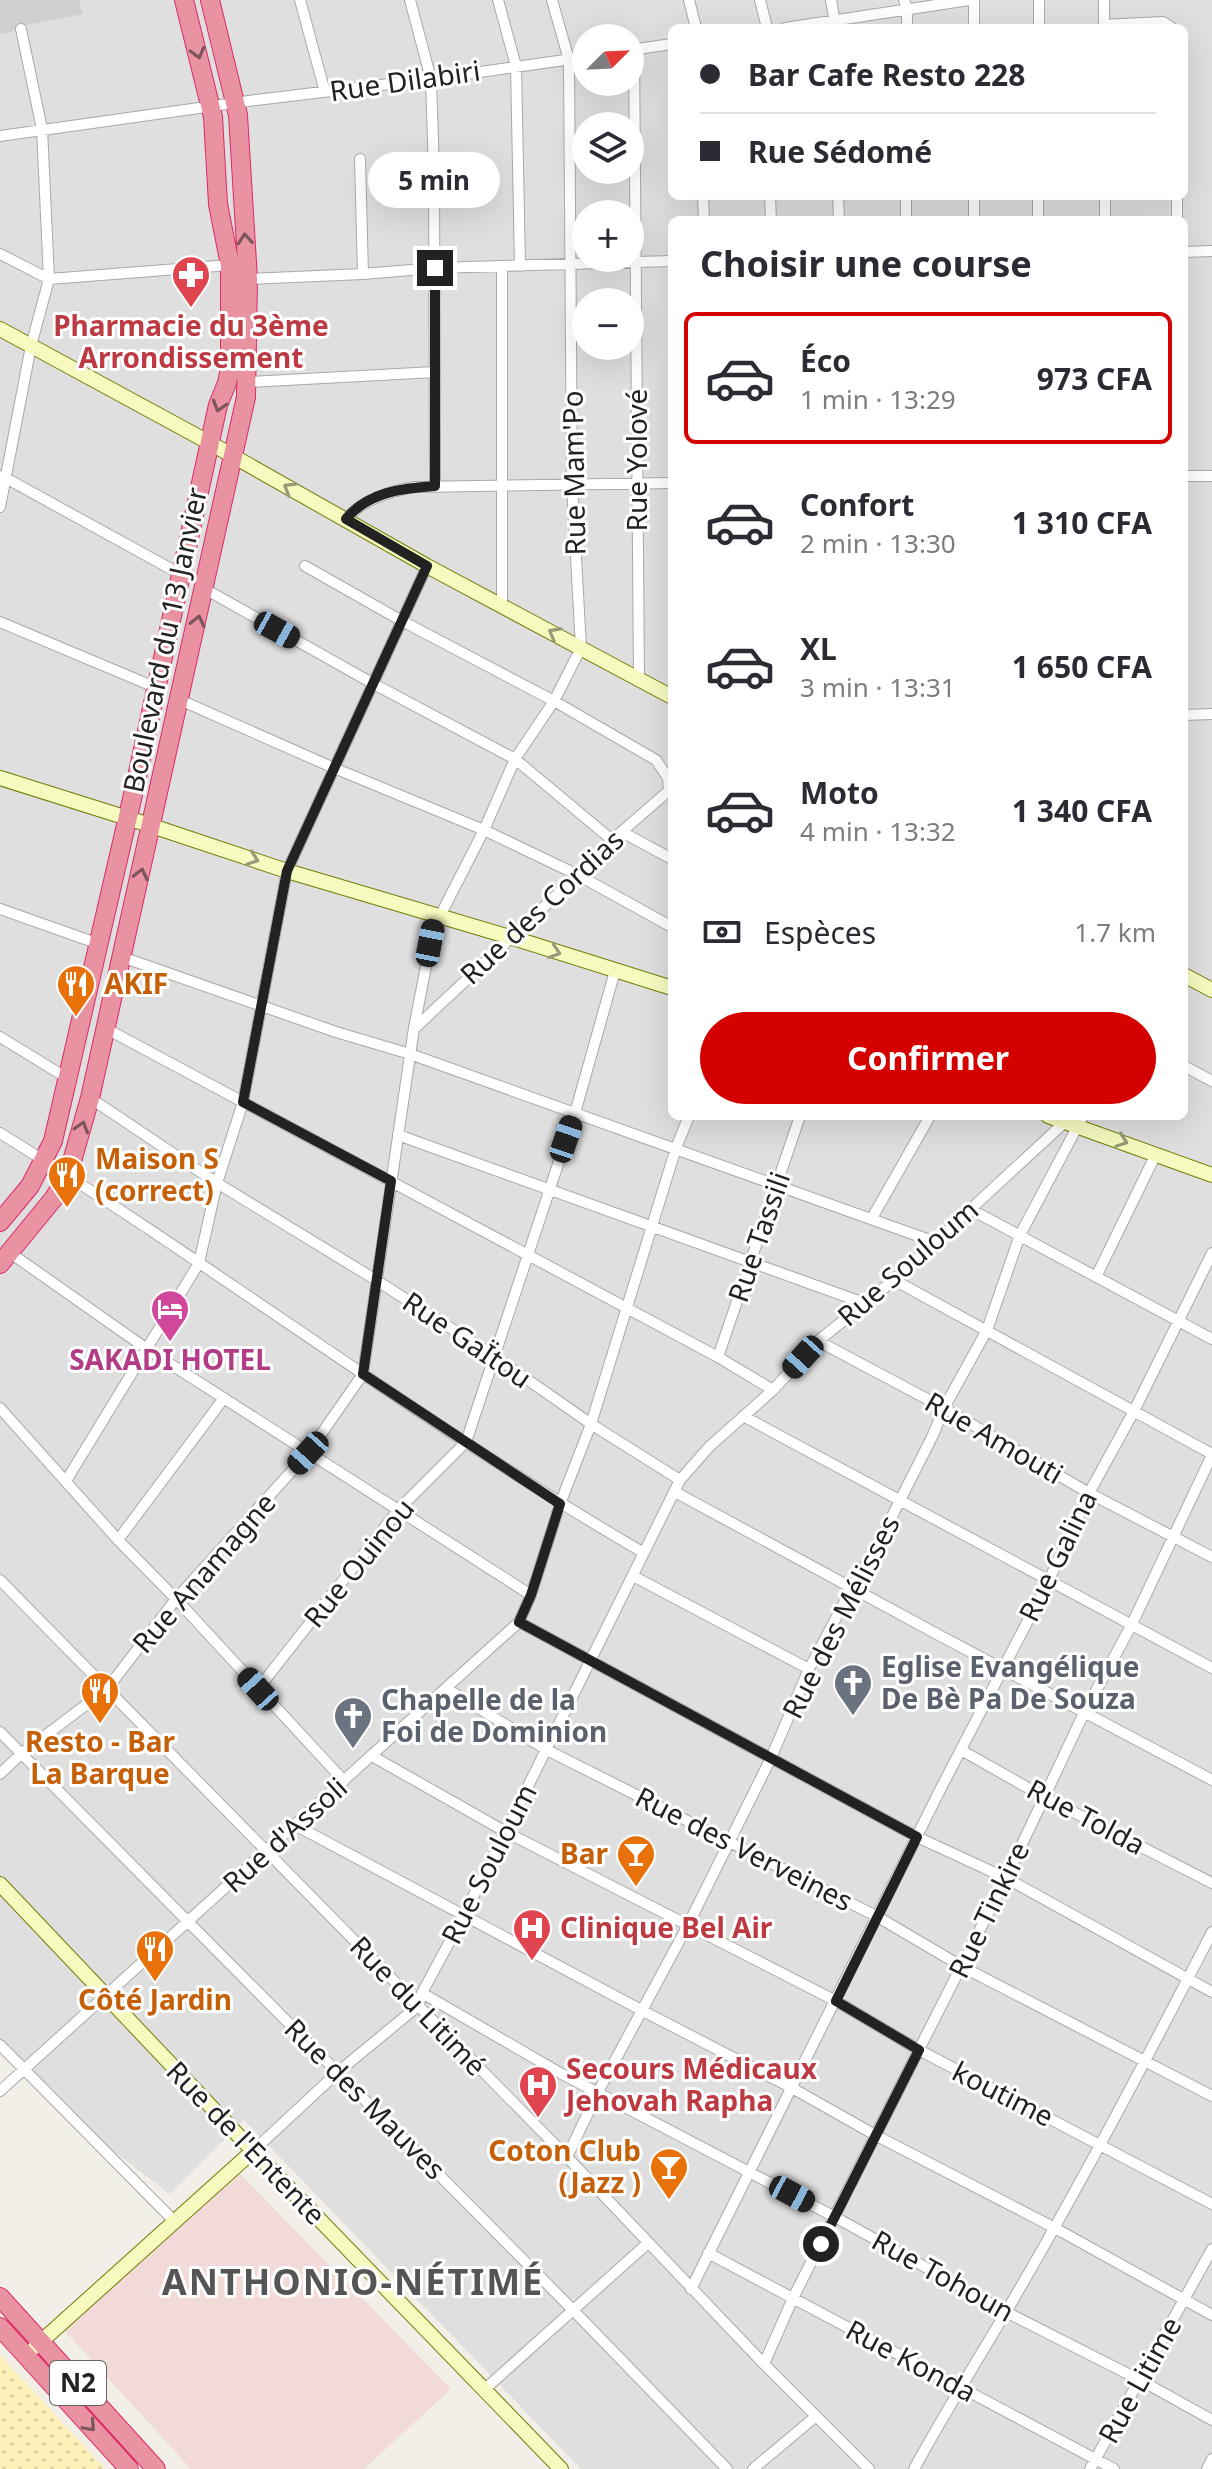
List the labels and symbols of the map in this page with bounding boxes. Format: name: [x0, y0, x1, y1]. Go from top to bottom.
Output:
north arrow: [572, 24, 644, 96]
one-way arrow: [189, 46, 206, 60]
street label: Rue Dilabiri: [327, 51, 483, 109]
callout: 5 min: [369, 152, 501, 208]
one-way arrow: [237, 232, 254, 245]
route end: [417, 250, 453, 286]
pharmacy icon: Pharmacie du 3ème Arrondissement: [170, 254, 212, 309]
place label: Pharmacie du 3ème Arrondissement: [53, 306, 329, 376]
street label: Rue Yolové: [617, 389, 655, 531]
street label: Rue Mam'Po: [553, 390, 593, 556]
one-way arrow: [212, 398, 228, 412]
one-way arrow: [283, 482, 298, 498]
street label: Boulevard du 13 Janvier: [113, 483, 215, 796]
car: [250, 608, 304, 652]
one-way arrow: [189, 614, 206, 628]
one-way arrow: [548, 627, 563, 643]
street label: Rue des Cordias: [451, 821, 631, 992]
one-way arrow: [245, 850, 259, 866]
one-way arrow: [132, 868, 149, 882]
car: [414, 917, 446, 969]
one-way arrow: [548, 942, 562, 958]
restaurant icon: AKIF: [55, 963, 97, 1018]
place label: AKIF: [104, 964, 168, 1002]
car: [547, 1112, 585, 1166]
one-way arrow: [73, 1121, 89, 1135]
one-way arrow: [1114, 1131, 1128, 1148]
place label: Maison S (correct): [95, 1139, 219, 1209]
restaurant icon: Maison S (correct): [46, 1154, 88, 1209]
street label: Rue Tassili: [718, 1167, 798, 1307]
street label: Rue Souloum: [829, 1190, 986, 1334]
street label: Rue GaÏtou: [396, 1282, 539, 1396]
hotel icon: SAKADI HOTEL: [149, 1288, 191, 1343]
car: [778, 1331, 828, 1383]
place label: SAKADI HOTEL: [69, 1340, 271, 1378]
street label: Rue Amouti: [919, 1382, 1070, 1492]
car: [283, 1427, 333, 1479]
street label: Rue Anamagne: [123, 1484, 283, 1661]
street label: Rue Galina: [1009, 1484, 1105, 1627]
street label: Rue Ouinou: [294, 1490, 422, 1635]
street label: Rue des Mélisses: [773, 1508, 908, 1725]
place label: Eglise Evangélique De Bè Pa De Souza: [881, 1647, 1140, 1717]
church icon: Eglise Evangélique De Bè Pa De Souza: [832, 1662, 874, 1717]
car: [233, 1663, 283, 1715]
restaurant icon: Resto - Bar La Barque: [79, 1670, 121, 1725]
place label: Chapelle de la Foi de Dominion: [381, 1680, 607, 1750]
church icon: Chapelle de la Foi de Dominion: [332, 1695, 374, 1750]
place label: Resto - Bar La Barque: [25, 1722, 176, 1792]
street label: Rue d'Assoli: [214, 1768, 355, 1900]
street label: Rue Tolda: [1021, 1769, 1152, 1863]
street label: Rue Souloum: [431, 1777, 545, 1950]
street label: Rue des Verveines: [629, 1777, 859, 1919]
bar icon: Bar: [615, 1833, 657, 1888]
place label: Bar: [560, 1834, 608, 1872]
street label: Rue Tinkire: [939, 1835, 1037, 1984]
hospital icon: Clinique Bel Air: [511, 1907, 553, 1962]
place label: Clinique Bel Air: [560, 1908, 773, 1946]
street label: Rue du Litimé: [342, 1927, 495, 2084]
restaurant icon: Côté Jardin: [134, 1928, 176, 1983]
place label: Côté Jardin: [78, 1980, 232, 2018]
street label: Rue des Mauves: [277, 2009, 455, 2187]
place label: Secours Médicaux Jehovah Rapha: [563, 2049, 818, 2119]
street label: Rue de l'Entente: [159, 2052, 335, 2232]
street label: koutime: [946, 2052, 1060, 2135]
hospital icon: Secours Médicaux Jehovah Rapha: [517, 2064, 559, 2119]
place label: Coton Club (Jazz ): [488, 2131, 641, 2201]
bar icon: Coton Club (Jazz ): [648, 2146, 690, 2201]
car: [765, 2172, 819, 2216]
street label: Rue Tohoun: [866, 2220, 1021, 2330]
route start: [803, 2226, 839, 2262]
district label: ANTHONIO-NÉTIMÉ: [162, 2257, 544, 2306]
street label: Rue Konda: [840, 2310, 983, 2410]
street label: Rue Litime: [1089, 2310, 1189, 2450]
road number: N2: [50, 2361, 106, 2405]
one-way arrow: [81, 2417, 95, 2432]

